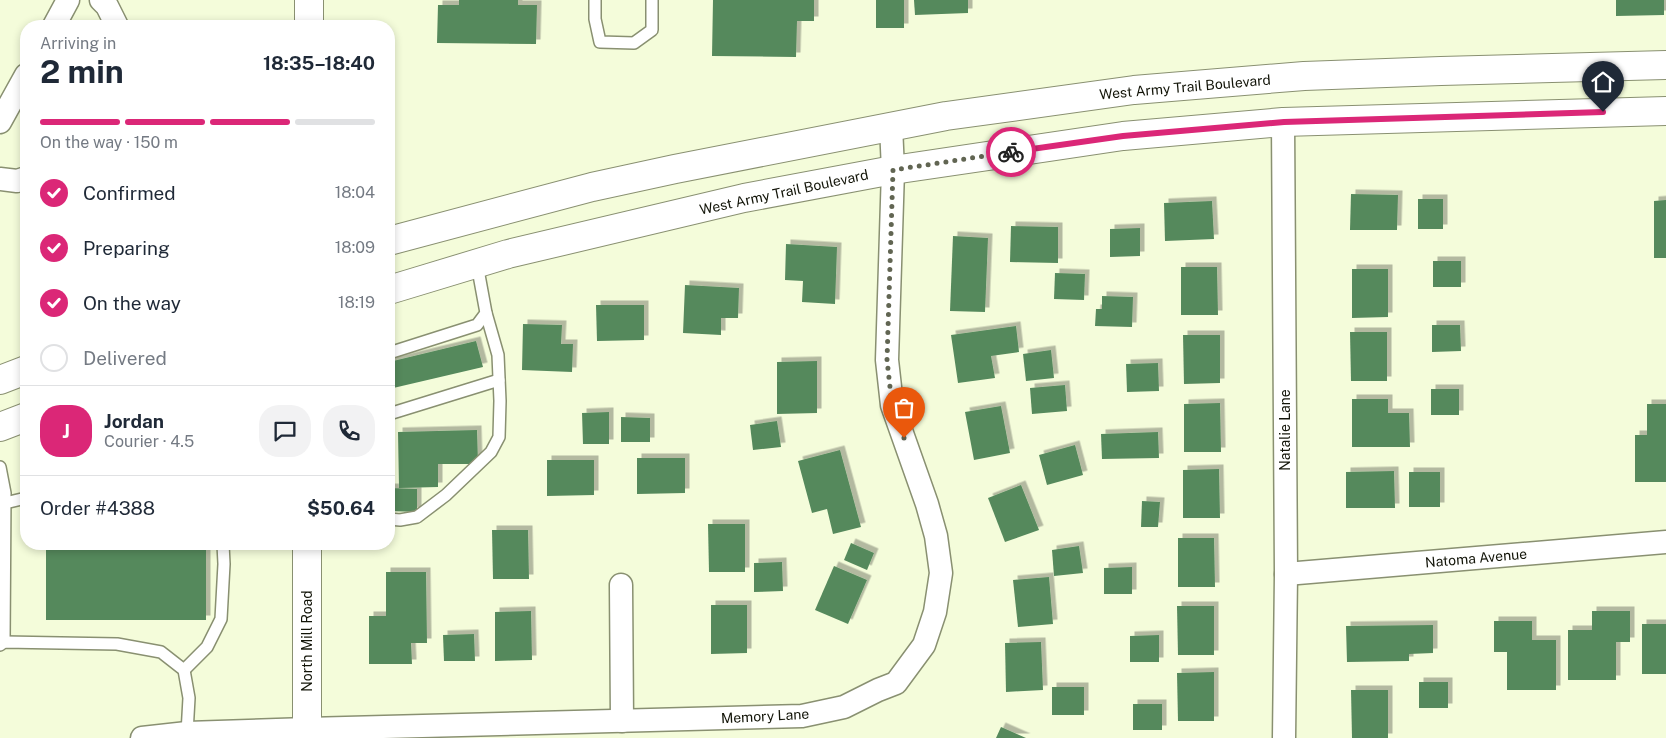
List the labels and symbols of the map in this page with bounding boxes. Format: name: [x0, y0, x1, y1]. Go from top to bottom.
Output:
pin: [1582, 61, 1624, 112]
street label: West Army Trail Boulevard: [1099, 72, 1271, 102]
courier: [986, 127, 1036, 177]
street label: West Army Trail Boulevard: [698, 166, 870, 218]
pin: [883, 387, 925, 438]
street label: Natalie Lane: [1277, 389, 1293, 471]
street label: Natoma Avenue: [1424, 546, 1528, 570]
street label: North Mill Road: [299, 590, 315, 692]
street label: Memory Lane: [720, 706, 810, 726]

